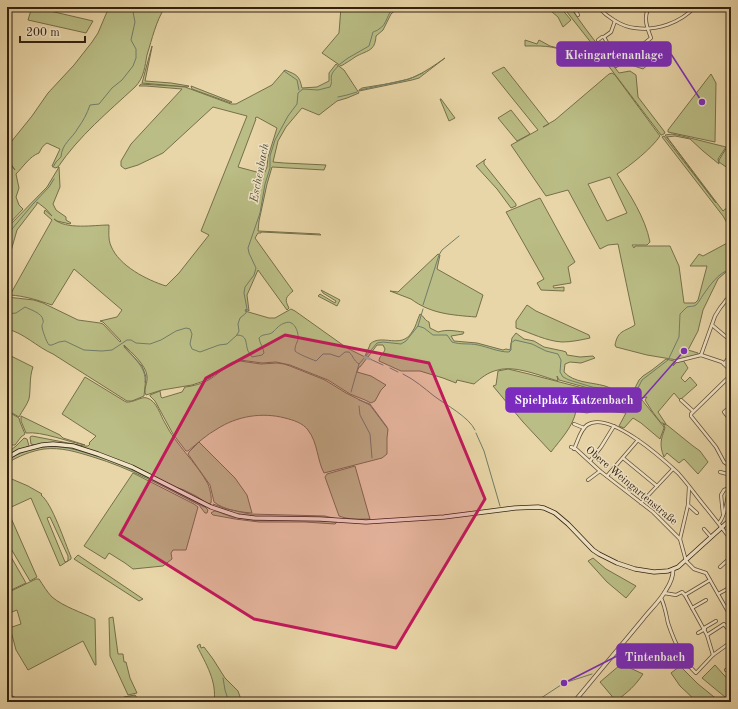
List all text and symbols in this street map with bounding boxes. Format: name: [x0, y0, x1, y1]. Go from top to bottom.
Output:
scale bar: [20, 18, 85, 44]
text: 200 m: [26, 27, 60, 39]
callout: Kleingartenanlage: [557, 42, 671, 66]
text: Kleingartenanlage: [565, 50, 664, 62]
water label: Eschenbach: [248, 142, 272, 205]
callout: Spielplatz Katzenbach: [506, 388, 641, 412]
text: Spielplatz Katzenbach: [515, 395, 634, 407]
street label: Obere Weingartenstraße: [583, 445, 679, 527]
callout: Tintenbach: [617, 644, 693, 668]
text: Tintenbach: [625, 652, 685, 664]

